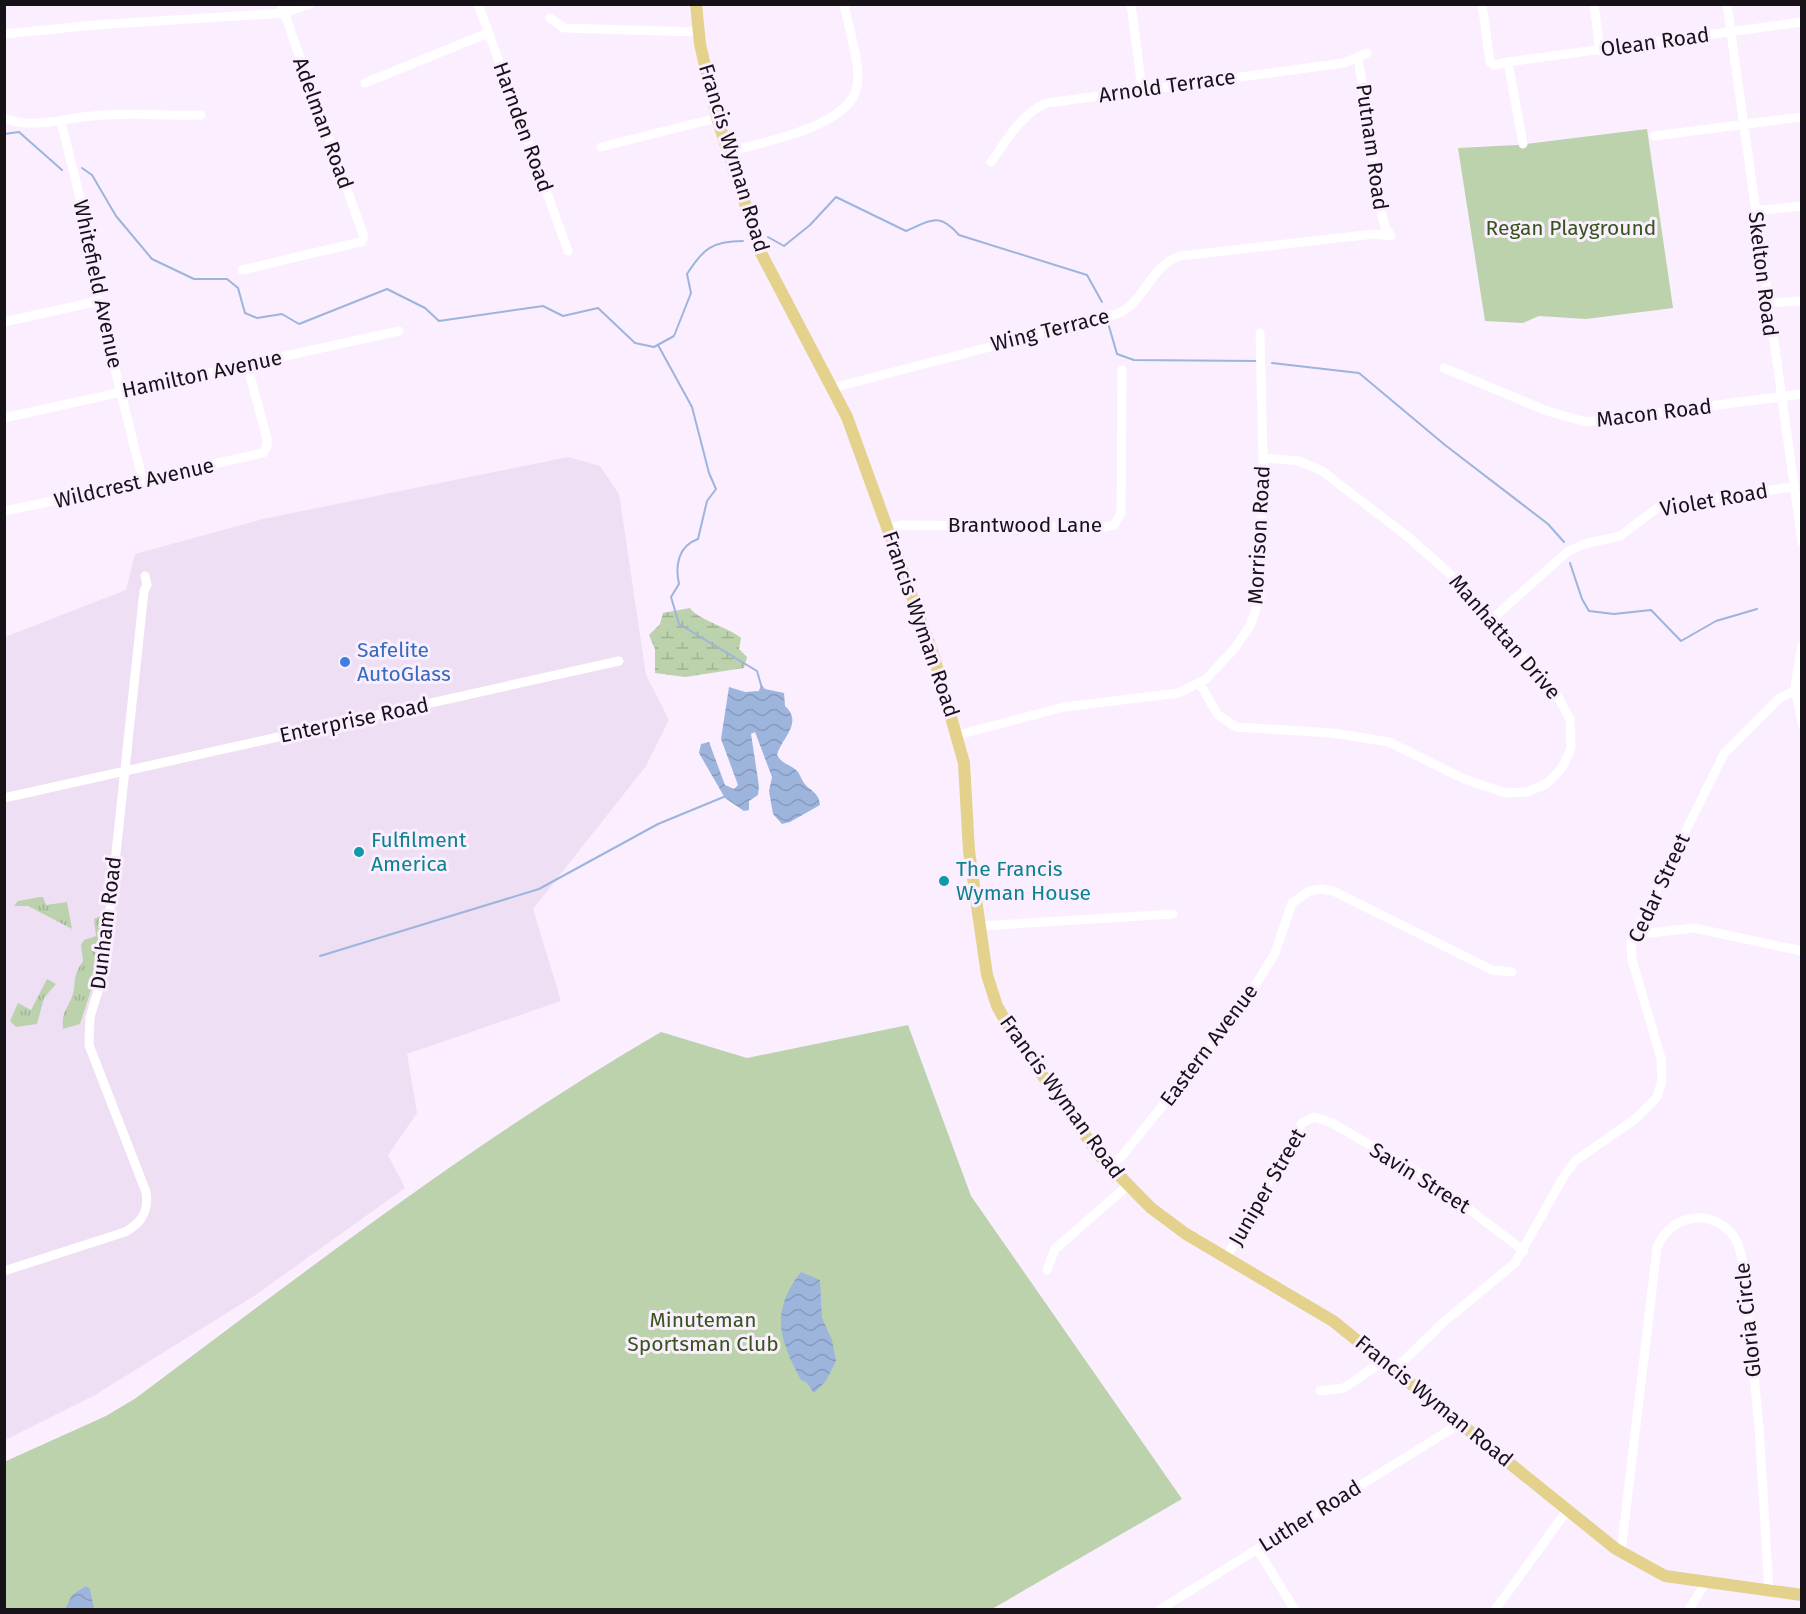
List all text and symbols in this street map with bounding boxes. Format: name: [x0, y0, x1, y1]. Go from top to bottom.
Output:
street label: Olean Road: [1599, 22, 1711, 62]
street label: Adelman Road: [287, 54, 359, 192]
street label: Harnden Road: [487, 58, 559, 196]
street label: Francis Wyman Road: [693, 61, 775, 255]
street label: Arnold Terrace: [1097, 64, 1237, 108]
street label: Putnam Road: [1350, 82, 1394, 212]
street label: Whitefield Avenue: [67, 197, 129, 371]
street label: Skelton Road: [1742, 210, 1784, 338]
park label: Regan Playground: [1486, 215, 1656, 241]
street label: Wing Terrace: [988, 303, 1112, 357]
street label: Hamilton Avenue: [120, 344, 284, 404]
street label: Macon Road: [1595, 393, 1713, 433]
street label: Wildcrest Avenue: [51, 452, 217, 514]
street label: Morrison Road: [1242, 465, 1276, 605]
street label: Violet Road: [1658, 478, 1770, 522]
street label: Brantwood Lane: [948, 512, 1102, 538]
street label: Francis Wyman Road: [877, 527, 965, 721]
street label: Manhattan Drive: [1444, 569, 1566, 705]
place label: Safelite AutoGlass: [357, 637, 451, 687]
marker: Safelite AutoGlass: [338, 655, 352, 669]
street label: Enterprise Road: [277, 691, 431, 749]
place label: Fulfilment America: [371, 827, 467, 877]
street label: Cedar Street: [1622, 829, 1696, 947]
marker: Fulfilment America: [352, 845, 366, 859]
street label: Dunham Road: [85, 855, 127, 991]
place label: The Francis Wyman House: [956, 856, 1091, 906]
marker: The Francis Wyman House: [937, 874, 951, 888]
street label: Eastern Avenue: [1155, 979, 1263, 1111]
street label: Francis Wyman Road: [994, 1010, 1130, 1184]
street label: Juniper Street: [1223, 1123, 1311, 1250]
street label: Savin Street: [1365, 1137, 1475, 1219]
street label: Gloria Circle: [1729, 1261, 1767, 1379]
park label: Minuteman Sportsman Club: [627, 1307, 779, 1357]
street label: Francis Wyman Road: [1350, 1329, 1518, 1473]
street label: Luther Road: [1254, 1474, 1366, 1558]

